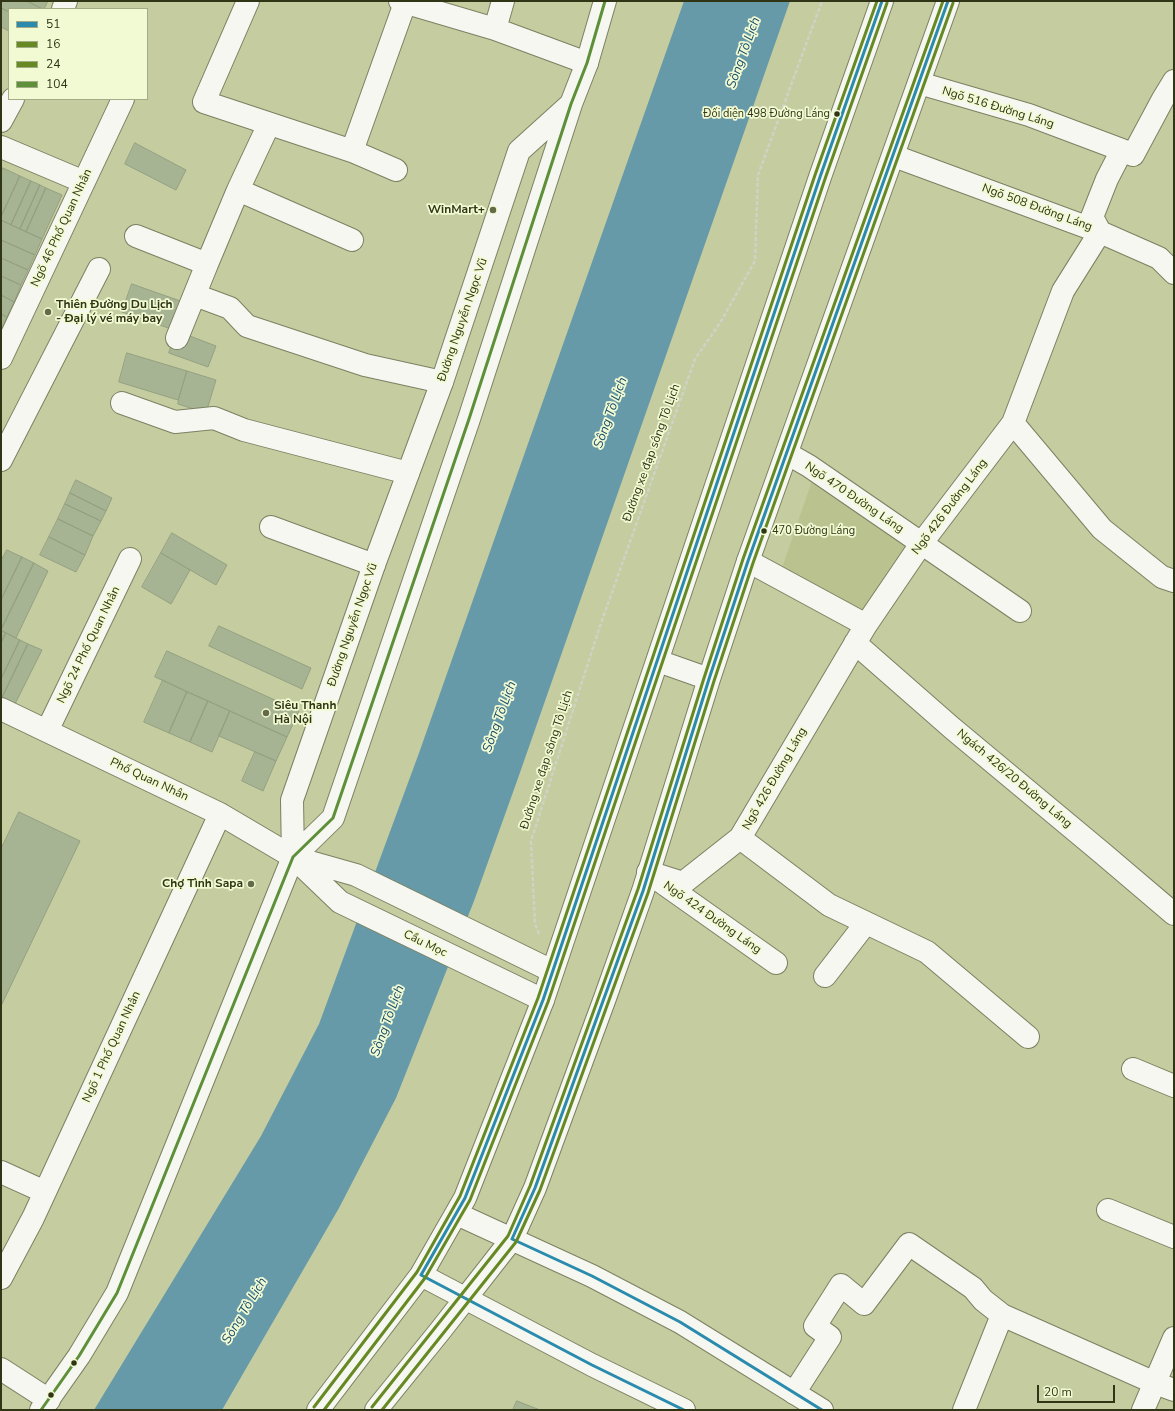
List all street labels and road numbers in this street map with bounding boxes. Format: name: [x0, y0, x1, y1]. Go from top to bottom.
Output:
street label: Ngõ 516 Đường Láng: [940, 84, 1056, 132]
street label: Ngõ 46 Phố Quan Nhân: [28, 167, 96, 289]
street label: Ngõ 508 Đường Láng: [980, 181, 1094, 235]
street label: Đường Nguyễn Ngọc Vũ: [435, 256, 491, 384]
street label: Đường xe đạp sông Tô Lịch: [620, 382, 684, 524]
street label: Ngõ 426 Đường Láng: [909, 456, 991, 558]
street label: Ngõ 470 Đường Láng: [802, 460, 906, 536]
street label: Đường Nguyễn Ngọc Vũ: [325, 561, 381, 689]
street label: Ngõ 24 Phố Quan Nhân: [54, 584, 124, 706]
street label: Đường xe đạp sông Tô Lịch: [518, 689, 576, 831]
street label: Ngõ 426 Đường Láng: [740, 725, 810, 833]
street label: Ngách 426/20 Đường Láng: [953, 727, 1075, 831]
street label: Phố Quan Nhân: [107, 755, 191, 805]
street label: Ngõ 424 Đường Láng: [660, 879, 764, 957]
street label: Cầu Mọc: [401, 927, 449, 961]
street label: Ngõ 1 Phố Quan Nhân: [80, 989, 144, 1105]

